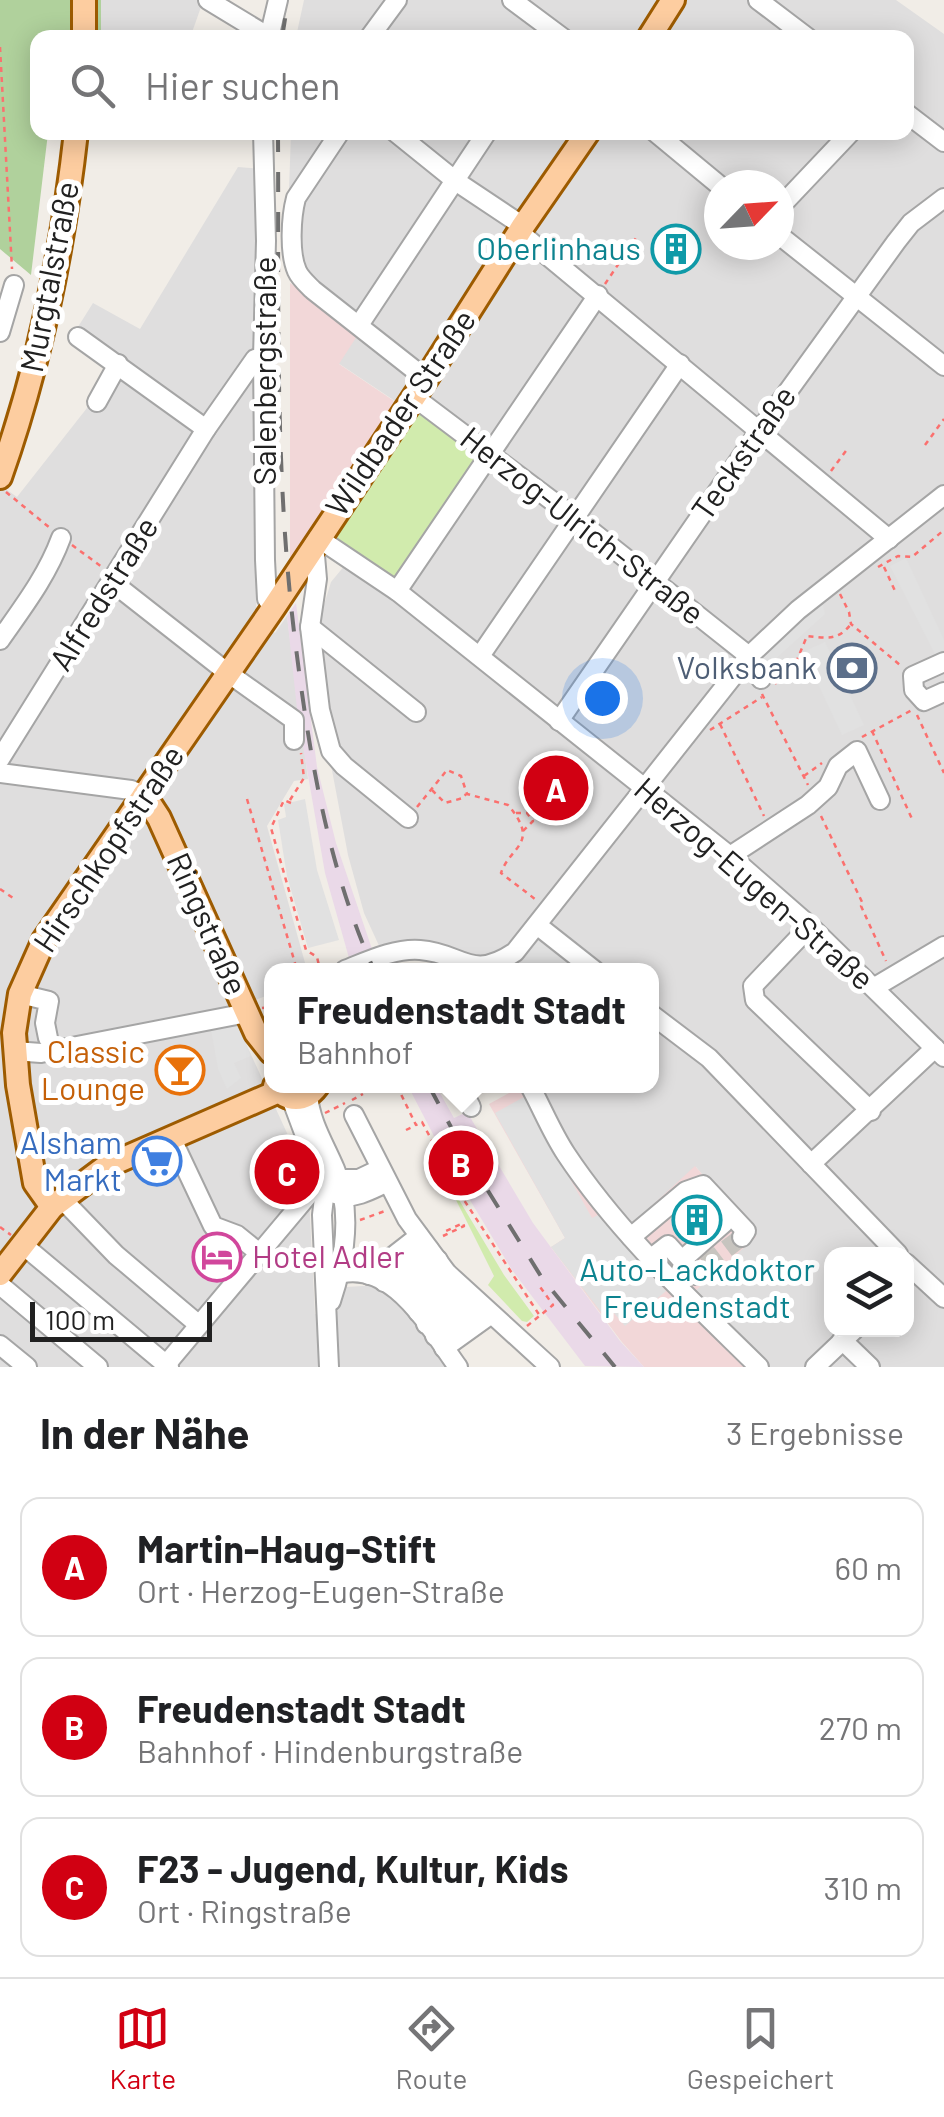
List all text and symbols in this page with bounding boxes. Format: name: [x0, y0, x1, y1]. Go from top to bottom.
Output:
search box: [30, 30, 914, 140]
icon: search: [65, 58, 120, 113]
text: Hier suchen: [145, 62, 341, 108]
north arrow: [704, 170, 794, 260]
street label: Murgtalstraße: [11, 178, 85, 375]
building icon: Oberlinhaus: [650, 223, 702, 275]
place label: Oberlinhaus: [476, 228, 641, 266]
street label: Salenbergstraße: [244, 257, 282, 485]
street label: Wildbader Straße: [316, 302, 482, 522]
street label: Teckstraße: [682, 377, 802, 526]
street label: Herzog-Ulrich-Straße: [454, 418, 713, 631]
street label: Alfredstraße: [40, 509, 165, 677]
bank icon: Volksbank: [826, 642, 878, 694]
place label: Volksbank: [677, 647, 817, 685]
your location: [577, 673, 628, 724]
street label: Hirschkopfstraße: [24, 737, 191, 958]
pin: A: [524, 750, 588, 826]
street label: Herzog-Eugen-Straße: [628, 768, 883, 997]
street label: Ringstraße: [161, 846, 257, 1000]
popup: [264, 963, 659, 1093]
text: Freudenstadt Stadt: [297, 986, 626, 1032]
place label: Classic Lounge: [41, 1031, 145, 1106]
text: Bahnhof: [297, 1032, 413, 1070]
bar icon: Classic Lounge: [154, 1044, 206, 1096]
place label: Alsham Markt: [20, 1122, 122, 1197]
pin: B: [428, 1126, 494, 1200]
pin: C: [254, 1134, 320, 1210]
supermarket icon: Alsham Markt: [131, 1135, 183, 1187]
building icon: Auto-Lackdoktor Freudenstadt: [671, 1194, 723, 1246]
hotel icon: Hotel Adler: [191, 1231, 243, 1283]
place label: Hotel Adler: [252, 1236, 405, 1274]
map controls: [824, 1247, 914, 1337]
button: layers: [824, 1247, 914, 1337]
place label: Auto-Lackdoktor Freudenstadt: [579, 1249, 815, 1324]
scale bar: [30, 1297, 212, 1342]
text: 100 m: [45, 1302, 115, 1336]
text: In der Nähe: [40, 1407, 249, 1457]
text: 3 Ergebnisse: [726, 1413, 904, 1451]
text: Martin-Haug-Stift: [137, 1525, 437, 1571]
text: A: [64, 1548, 85, 1586]
text: 60 m: [835, 1548, 902, 1586]
text: Ort · Herzog-Eugen-Straße: [137, 1571, 505, 1609]
text: Freudenstadt Stadt: [137, 1685, 466, 1731]
text: B: [65, 1708, 84, 1746]
text: 270 m: [819, 1708, 902, 1746]
text: Bahnhof · Hindenburgstraße: [137, 1731, 523, 1769]
text: F23 - Jugend, Kultur, Kids: [137, 1845, 569, 1891]
text: C: [65, 1868, 84, 1906]
text: 310 m: [824, 1868, 902, 1906]
text: Ort · Ringstraße: [137, 1891, 352, 1929]
tab: Karte: [110, 2001, 176, 2095]
tab: Route: [395, 2001, 467, 2095]
tab: Gespeichert: [687, 2001, 834, 2095]

